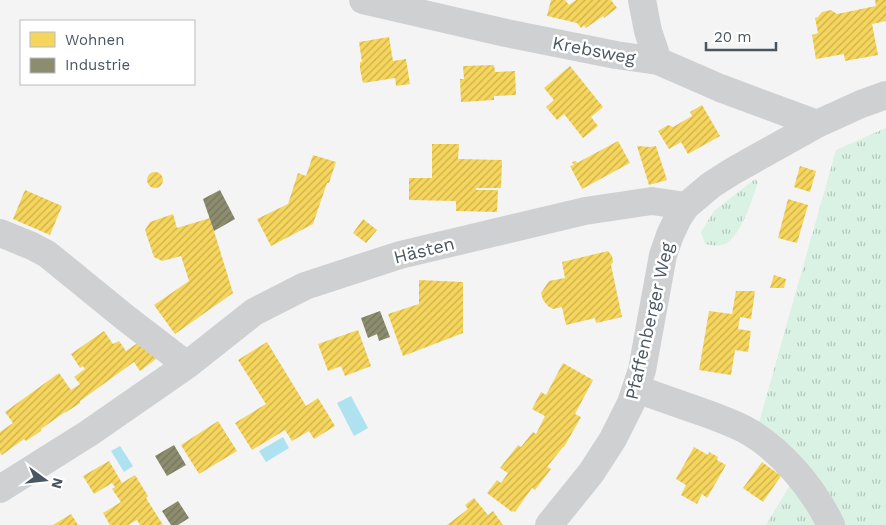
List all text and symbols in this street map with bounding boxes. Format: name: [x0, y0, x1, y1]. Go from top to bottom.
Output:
legend: [20, 20, 195, 85]
scale bar: [706, 20, 776, 52]
text: 20 m: [714, 28, 752, 46]
text: Wohnen: [65, 31, 124, 49]
street label: Krebsweg: [551, 32, 638, 68]
text: Industrie: [65, 56, 130, 74]
street label: Hästen: [391, 232, 457, 268]
street label: Pfaffenberger Weg: [621, 240, 677, 402]
north arrow: [20, 455, 70, 505]
text: N: [48, 476, 67, 490]

